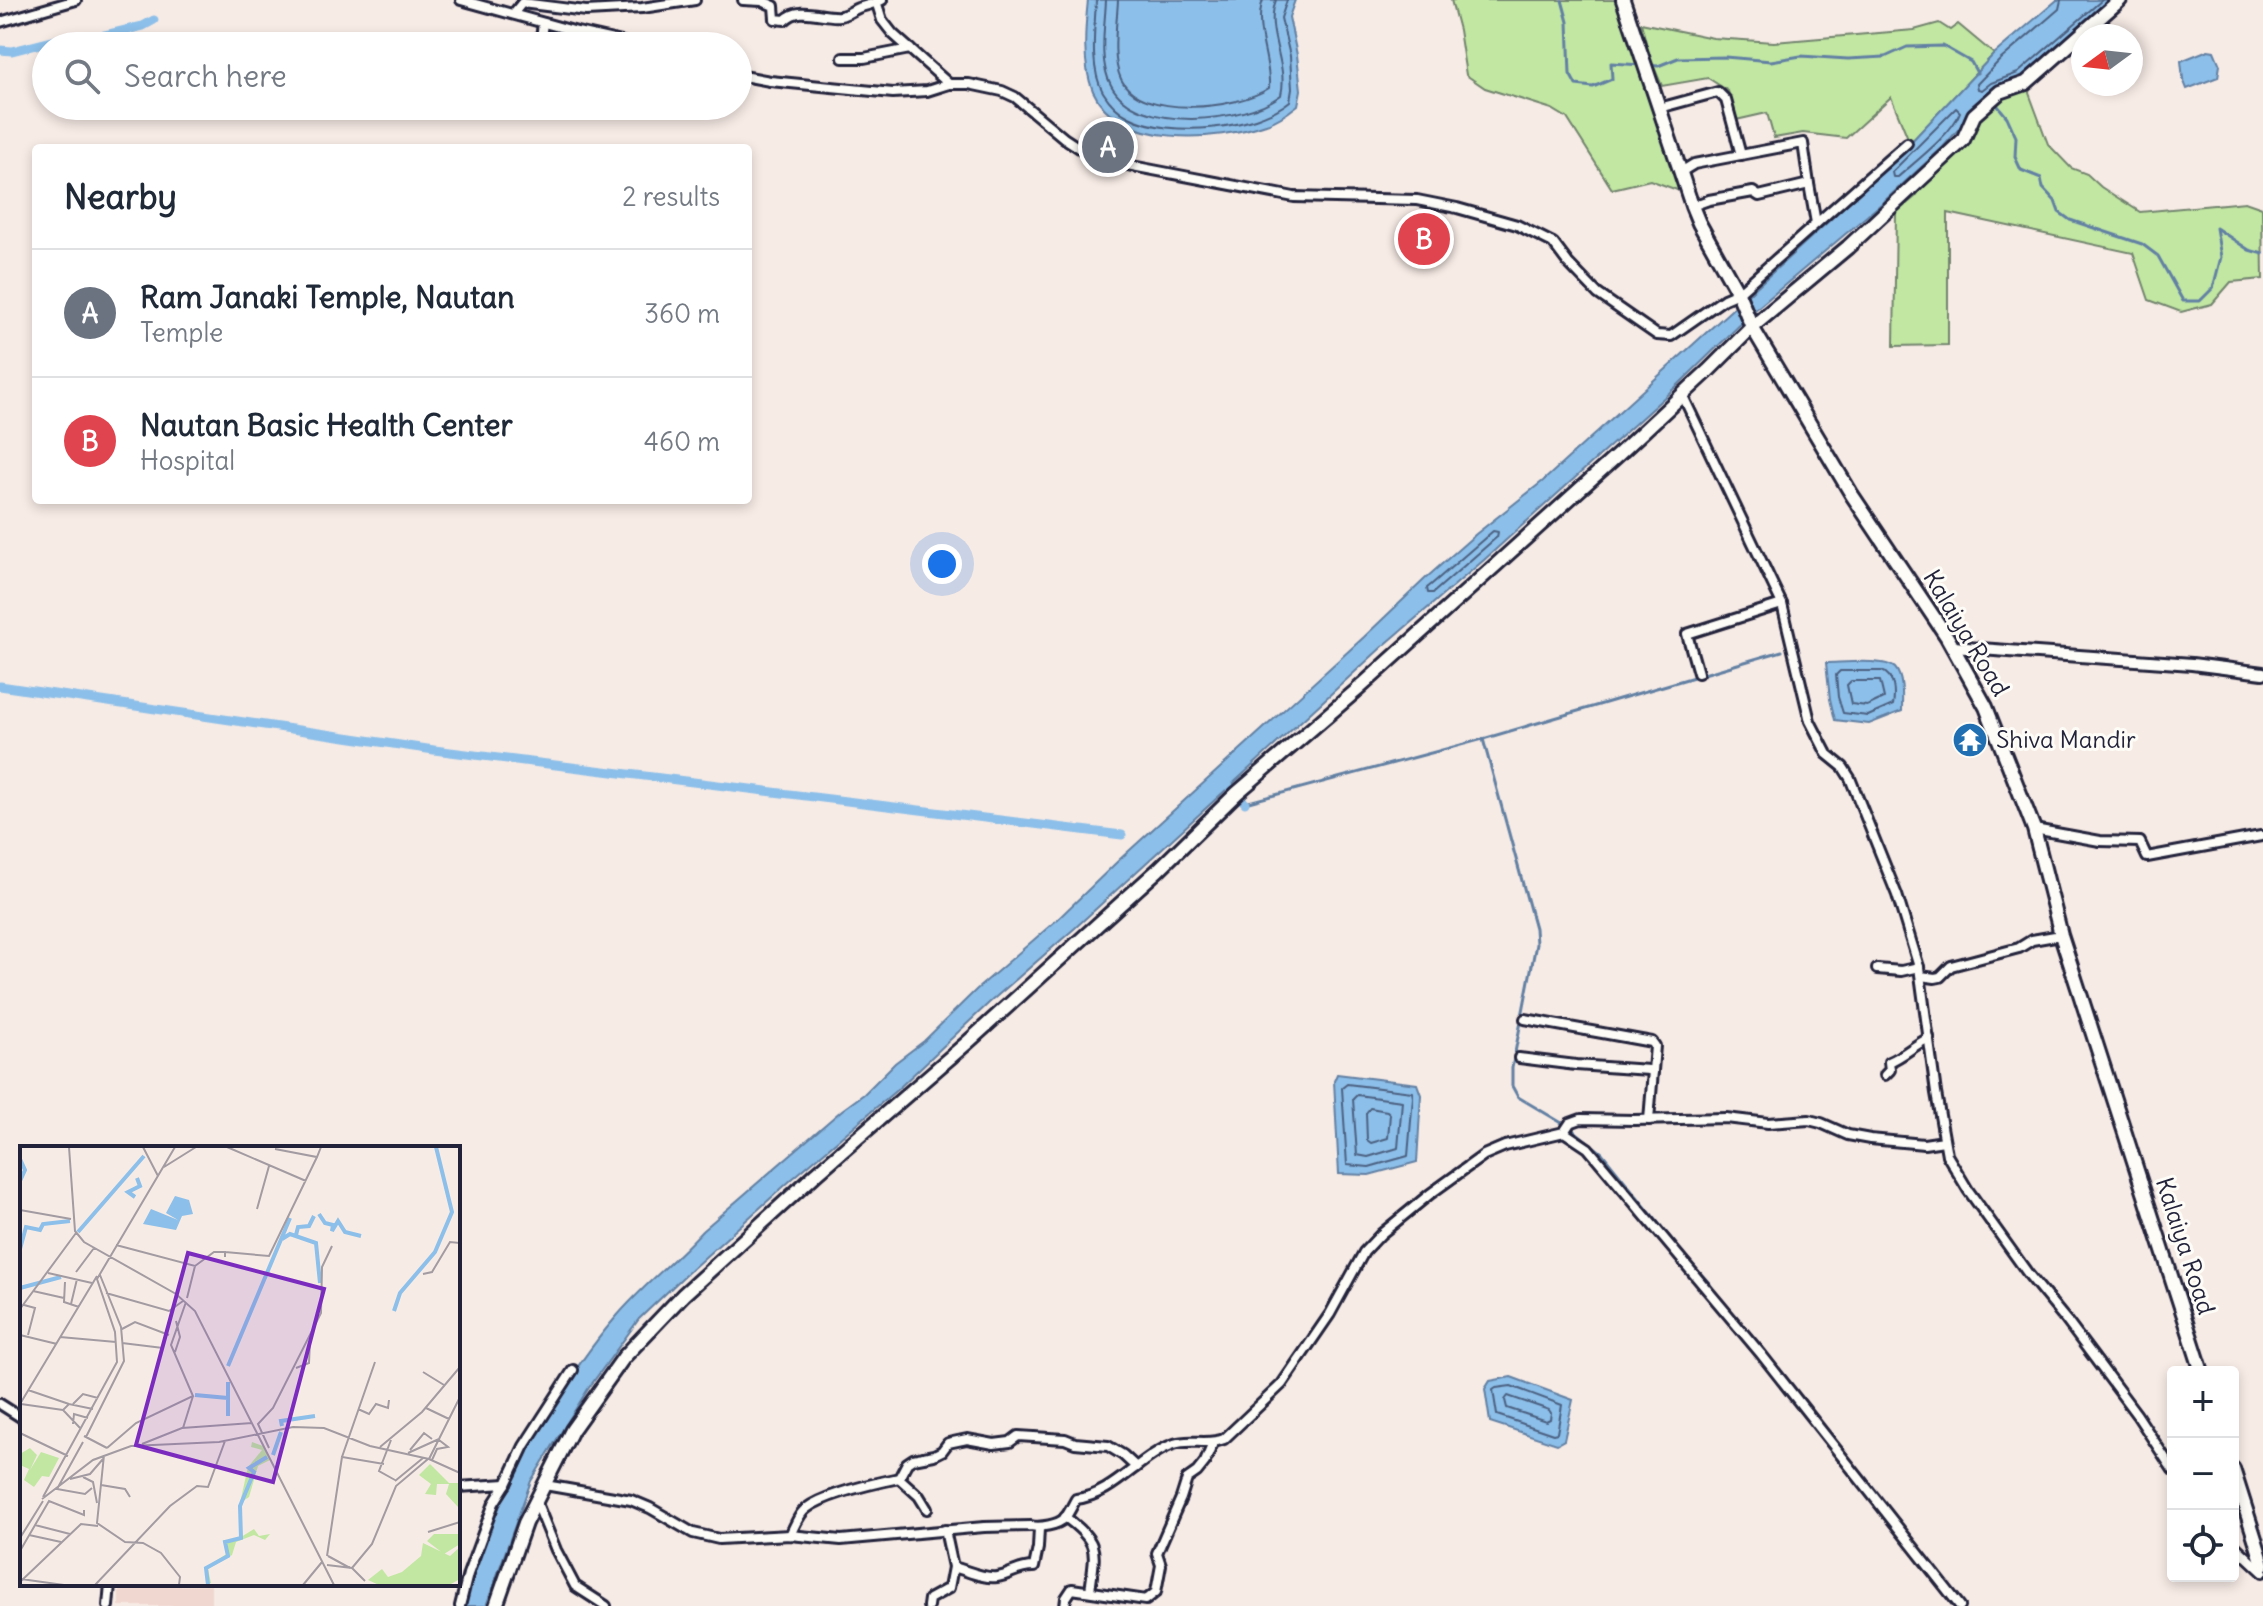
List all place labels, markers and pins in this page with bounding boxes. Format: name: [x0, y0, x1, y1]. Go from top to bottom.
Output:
pin: A: [1082, 117, 1134, 177]
pin: B: [1398, 209, 1450, 269]
temple icon: Shiva Mandir: [1951, 721, 1989, 759]
place label: Shiva Mandir: [1996, 724, 2136, 754]

